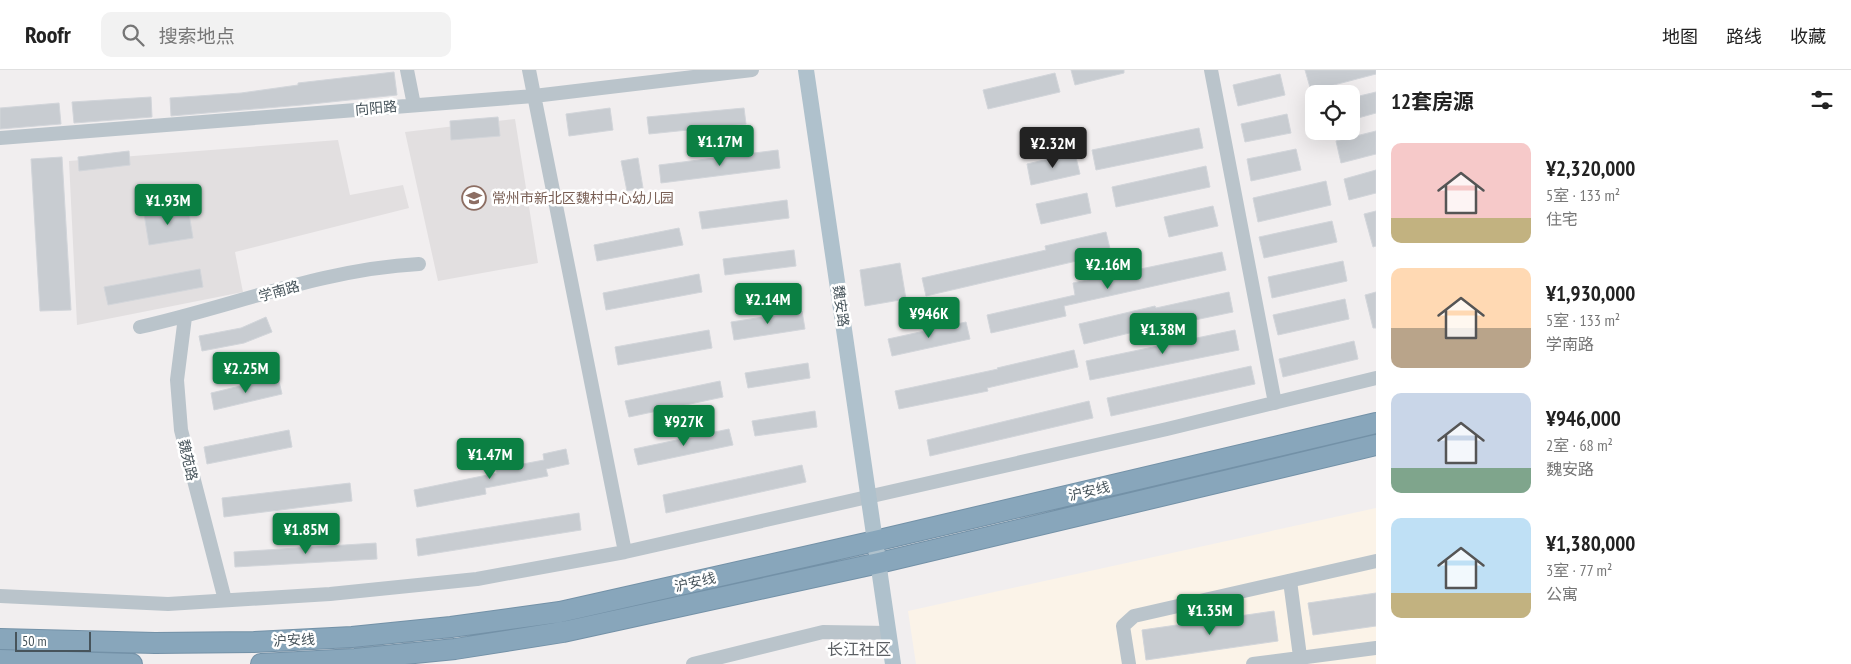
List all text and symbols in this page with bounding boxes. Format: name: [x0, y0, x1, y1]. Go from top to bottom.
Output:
search box: [101, 12, 451, 57]
text: Roofr: [25, 19, 71, 50]
icon: search: [119, 21, 147, 49]
text: 搜索地点: [159, 24, 235, 48]
text: 地图: [1662, 25, 1698, 48]
text: 路线: [1726, 25, 1762, 48]
text: 收藏: [1790, 25, 1826, 48]
map controls: [1305, 85, 1360, 140]
button: locate: [1305, 85, 1360, 140]
icon: filters: [1808, 86, 1836, 114]
text: 12套房源: [1391, 88, 1474, 115]
street label: 向阳路: [354, 97, 398, 119]
pin: ¥1.17M: [679, 124, 761, 167]
pin: ¥2.32M: [1012, 126, 1094, 169]
text: ¥1.17M: [698, 131, 742, 151]
text: ¥2.32M: [1031, 133, 1075, 153]
text: ¥2,320,000: [1546, 155, 1635, 182]
icon: home: [1431, 163, 1491, 223]
pin: ¥1.93M: [127, 184, 209, 226]
school or university icon: 常州市新北区魏村中心幼儿园: [461, 185, 487, 211]
text: 5室 · 133 m²: [1546, 185, 1620, 205]
place label: 常州市新北区魏村中心幼儿园: [492, 189, 674, 207]
text: ¥1.93M: [146, 190, 190, 210]
text: 住宅: [1546, 209, 1578, 229]
pin: ¥2.16M: [1067, 248, 1149, 290]
text: ¥2.16M: [1086, 254, 1130, 274]
street label: 学南路: [256, 277, 302, 305]
text: ¥1,930,000: [1546, 280, 1635, 307]
pin: ¥2.14M: [727, 282, 809, 325]
street label: 魏安路: [829, 284, 853, 328]
icon: home: [1431, 288, 1491, 348]
text: ¥2.14M: [746, 289, 790, 309]
pin: ¥946K: [894, 296, 964, 339]
text: ¥946K: [910, 303, 948, 323]
text: 5室 · 133 m²: [1546, 310, 1620, 330]
pin: ¥1.38M: [1122, 312, 1204, 355]
text: ¥1.38M: [1141, 319, 1185, 339]
text: 学南路: [1546, 334, 1594, 354]
pin: ¥2.25M: [205, 352, 287, 394]
text: ¥2.25M: [224, 358, 268, 378]
pin: ¥927K: [649, 404, 719, 447]
text: ¥946,000: [1546, 405, 1621, 432]
text: ¥927K: [665, 411, 703, 431]
icon: home: [1431, 413, 1491, 473]
text: 2室 · 68 m²: [1546, 435, 1613, 455]
street label: 魏苑路: [175, 438, 201, 482]
pin: ¥1.47M: [449, 438, 531, 480]
text: ¥1.47M: [468, 444, 512, 464]
text: 魏安路: [1546, 459, 1594, 479]
street label: 沪安线: [1067, 478, 1111, 504]
pin: ¥1.85M: [265, 512, 347, 555]
text: ¥1.85M: [284, 519, 328, 539]
text: ¥1,380,000: [1546, 530, 1635, 557]
icon: home: [1431, 538, 1491, 598]
text: 3室 · 77 m²: [1546, 560, 1612, 580]
street label: 沪安线: [673, 569, 717, 595]
text: 公寓: [1546, 584, 1578, 604]
pin: ¥1.35M: [1169, 594, 1251, 636]
text: ¥1.35M: [1188, 600, 1232, 620]
scale bar: [15, 629, 91, 652]
street label: 沪安线: [273, 630, 315, 650]
text: 50 m: [22, 632, 47, 650]
district label: 长江社区: [827, 639, 891, 659]

